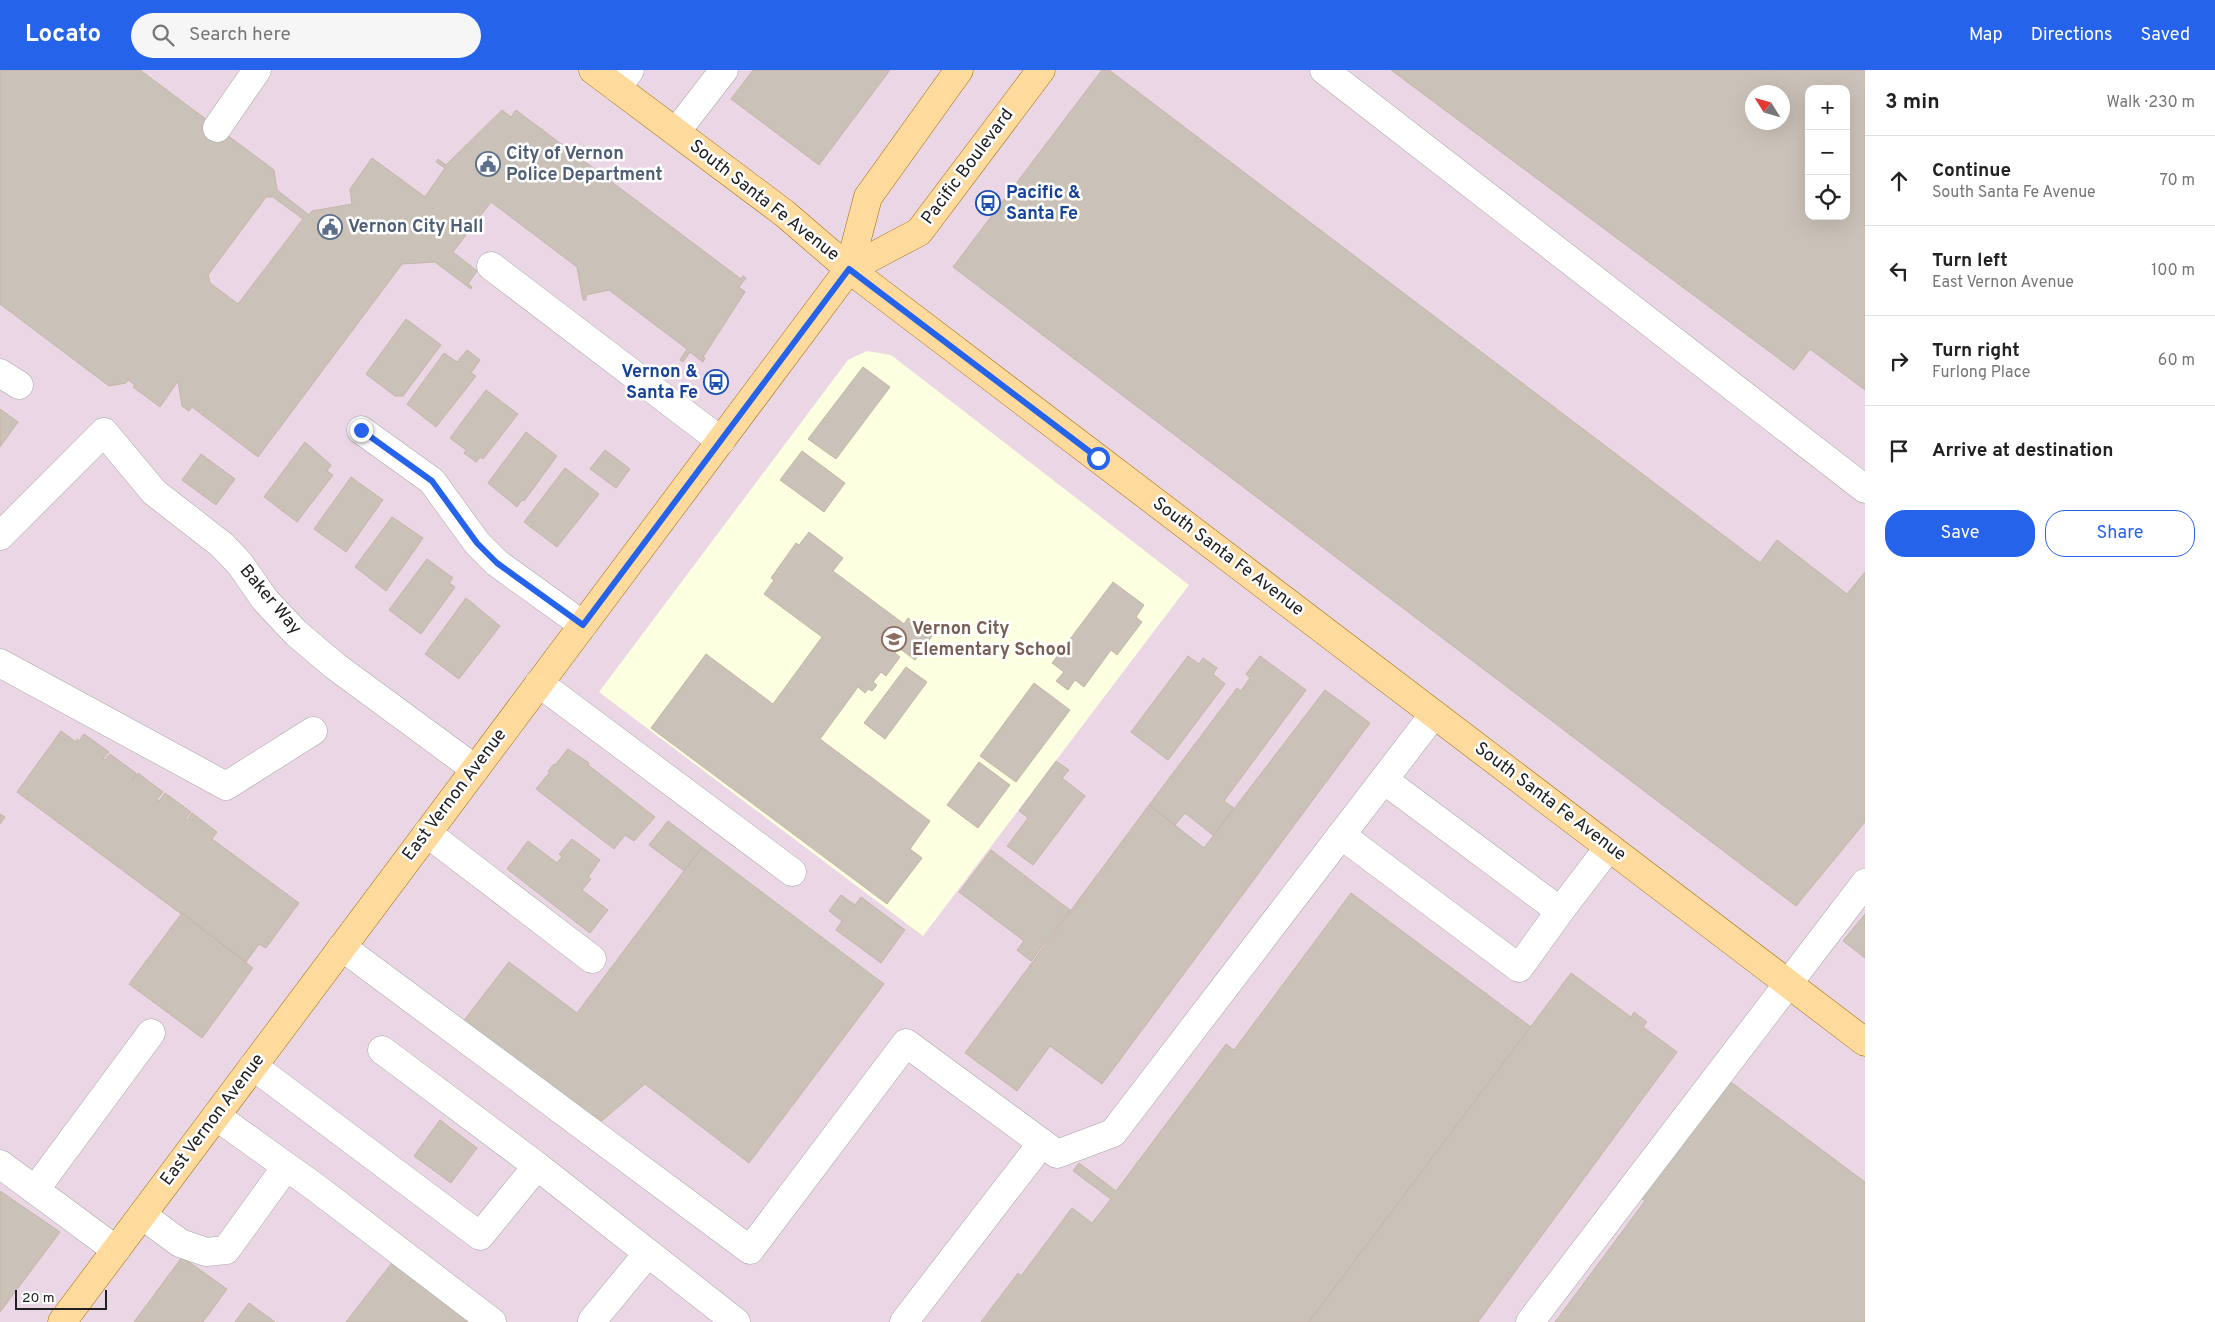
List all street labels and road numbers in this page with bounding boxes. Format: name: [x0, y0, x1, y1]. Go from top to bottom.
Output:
street label: Pacific Boulevard: [917, 104, 1019, 230]
street label: South Santa Fe Avenue: [684, 135, 844, 267]
street label: South Santa Fe Avenue: [1148, 492, 1308, 622]
street label: Baker Way: [234, 560, 306, 640]
street label: East Vernon Avenue: [398, 724, 512, 866]
street label: South Santa Fe Avenue: [1470, 737, 1630, 867]
street label: East Vernon Avenue: [156, 1049, 270, 1191]

